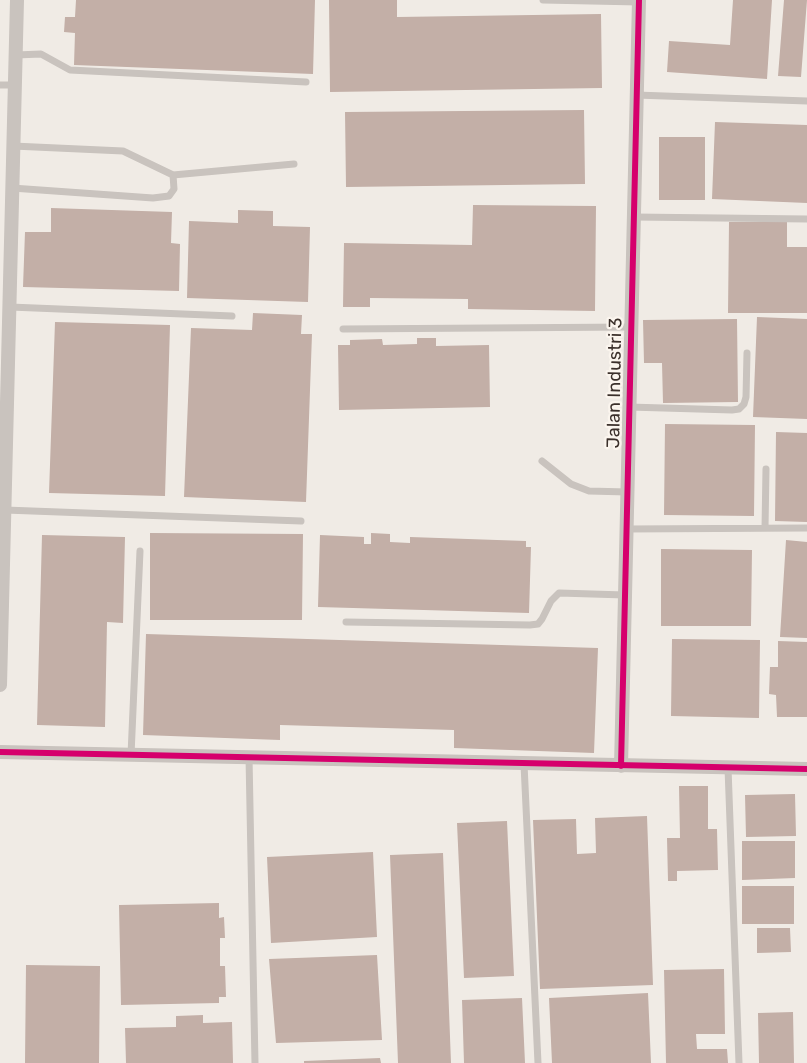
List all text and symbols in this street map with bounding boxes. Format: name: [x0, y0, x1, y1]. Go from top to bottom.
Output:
street label: Jalan Industri 3: [603, 317, 627, 449]

